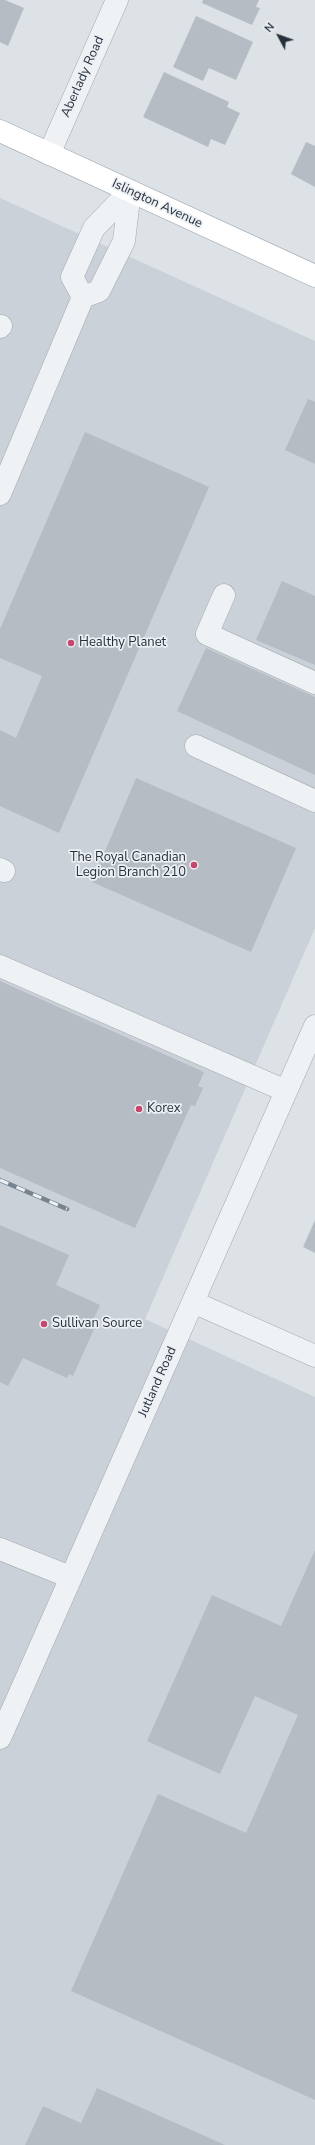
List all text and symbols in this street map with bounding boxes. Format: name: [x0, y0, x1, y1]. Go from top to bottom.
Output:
north arrow: [259, 16, 299, 56]
text: N: [261, 20, 278, 36]
street label: Aberlady Road: [58, 34, 108, 120]
street label: Islington Avenue: [109, 176, 205, 232]
place label: Healthy Planet: [79, 635, 166, 651]
marker: Healthy Planet: [66, 638, 76, 648]
place label: The Royal Canadian Legion Branch 210: [70, 850, 186, 881]
marker: The Royal Canadian Legion Branch 210: [189, 860, 199, 870]
place label: Korex: [147, 1101, 180, 1117]
marker: Korex: [134, 1104, 144, 1114]
place label: Sullivan Source: [52, 1316, 142, 1332]
marker: Sullivan Source: [39, 1319, 49, 1329]
street label: Jutland Road: [136, 1344, 180, 1420]

